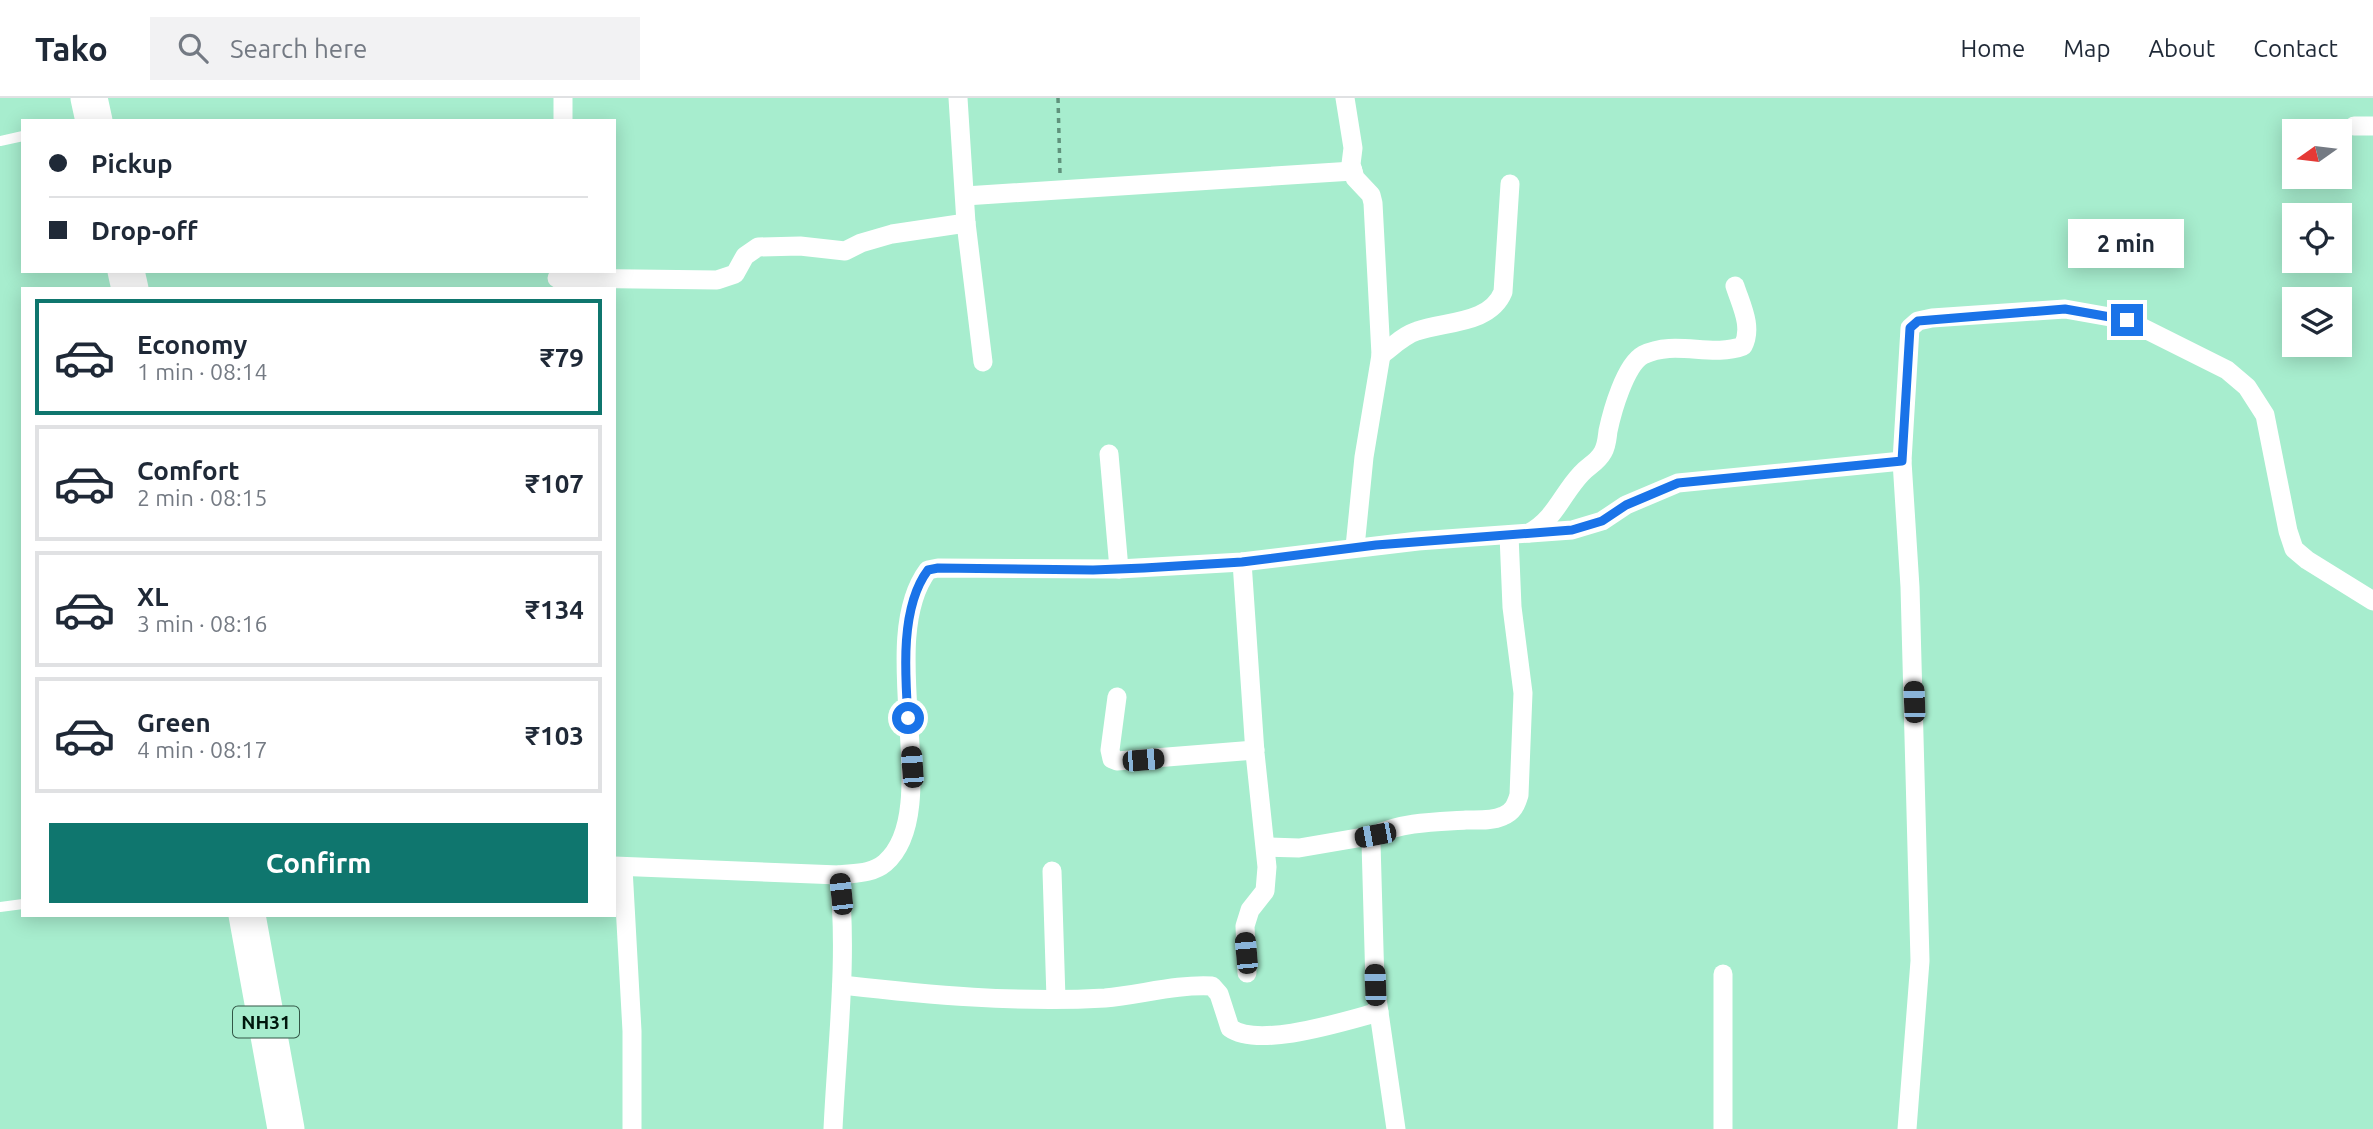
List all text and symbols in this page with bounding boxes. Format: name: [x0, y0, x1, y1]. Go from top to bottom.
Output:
search box: [150, 17, 640, 80]
icon: search: [174, 29, 212, 67]
text: Tako: [35, 30, 108, 67]
text: Search here: [230, 34, 367, 63]
text: Home: [1960, 35, 2025, 62]
text: Map: [2063, 35, 2110, 62]
text: About: [2148, 35, 2215, 62]
text: Contact: [2253, 35, 2338, 62]
north arrow: [2282, 119, 2352, 189]
map controls: [2282, 119, 2352, 357]
text: Pickup: [91, 149, 173, 178]
button: locate: [2282, 203, 2352, 273]
text: Drop-off: [91, 216, 198, 245]
callout: 2 min: [2069, 218, 2185, 268]
text: 2 min: [2097, 231, 2155, 256]
button: layers: [2282, 287, 2352, 357]
route end: [2111, 304, 2143, 336]
icon: car: [53, 326, 116, 389]
text: Economy: [137, 330, 247, 359]
text: ₹79: [540, 343, 584, 372]
text: 1 min · 08:14: [137, 359, 268, 384]
icon: car: [53, 452, 116, 515]
text: Comfort: [137, 456, 240, 485]
text: ₹107: [525, 469, 584, 498]
text: 2 min · 08:15: [137, 485, 268, 510]
icon: car: [53, 578, 116, 641]
text: XL: [137, 582, 168, 611]
text: ₹134: [525, 595, 584, 624]
text: 3 min · 08:16: [137, 611, 268, 636]
car: [1903, 681, 1926, 723]
route start: [892, 702, 924, 734]
icon: car: [53, 704, 116, 767]
text: Green: [137, 708, 211, 737]
text: ₹103: [525, 721, 584, 750]
text: 4 min · 08:17: [137, 737, 268, 762]
car: [901, 745, 924, 789]
car: [1122, 748, 1165, 772]
car: [1353, 821, 1398, 849]
button: Confirm: [49, 823, 588, 903]
car: [829, 872, 854, 916]
car: [1234, 931, 1259, 975]
car: [1364, 964, 1387, 1006]
road number: NH31: [233, 1006, 299, 1038]

